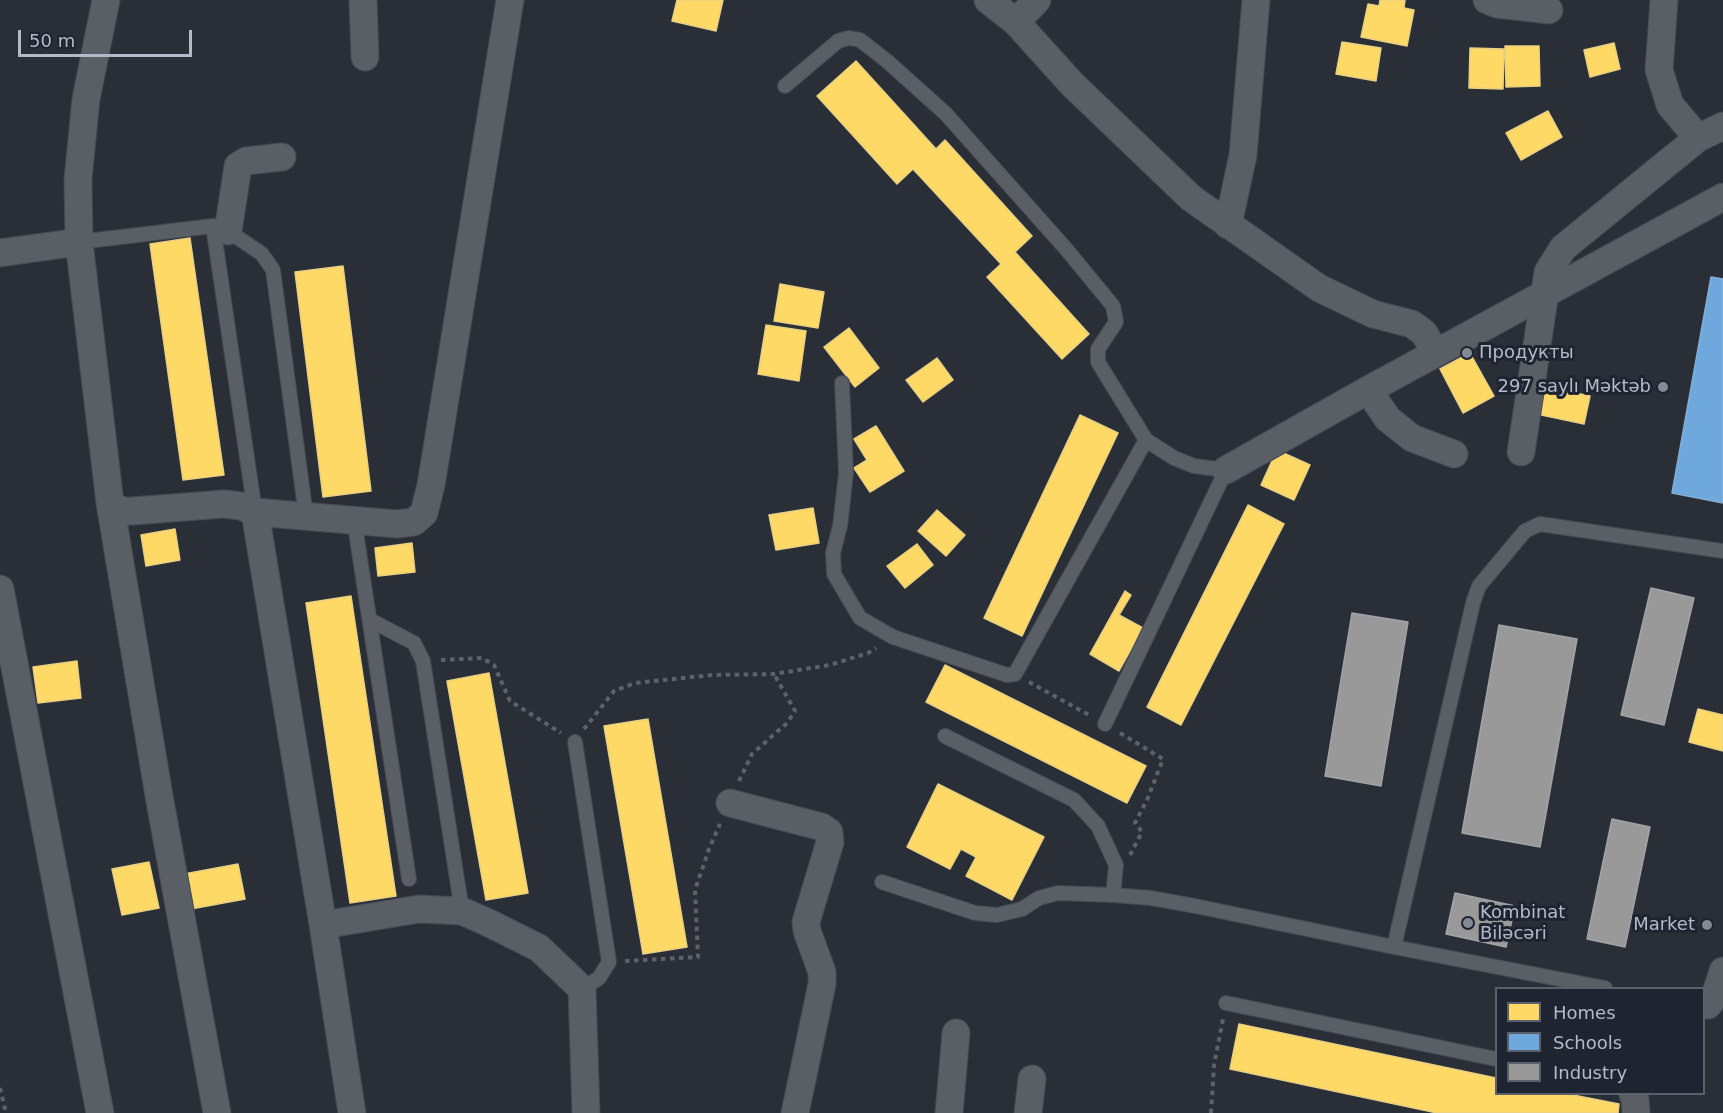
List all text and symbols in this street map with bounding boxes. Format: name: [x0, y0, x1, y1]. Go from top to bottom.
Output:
scale bar: [21, 18, 195, 56]
text: 50 m: [29, 30, 75, 51]
place label: Продукты: [1479, 342, 1574, 364]
marker: Продукты: [1460, 346, 1474, 360]
place label: 297 saylı Məktəb: [1498, 376, 1651, 398]
marker: 297 saylı Məktəb: [1656, 380, 1670, 394]
place label: Kombinat Biləcəri: [1480, 902, 1565, 944]
place label: Market: [1633, 914, 1695, 936]
marker: Kombinat Biləcəri: [1461, 916, 1475, 930]
marker: Market: [1700, 918, 1714, 932]
legend: [1495, 987, 1705, 1095]
text: Homes: [1553, 1002, 1616, 1023]
text: Schools: [1553, 1032, 1622, 1053]
text: Industry: [1553, 1062, 1627, 1083]

